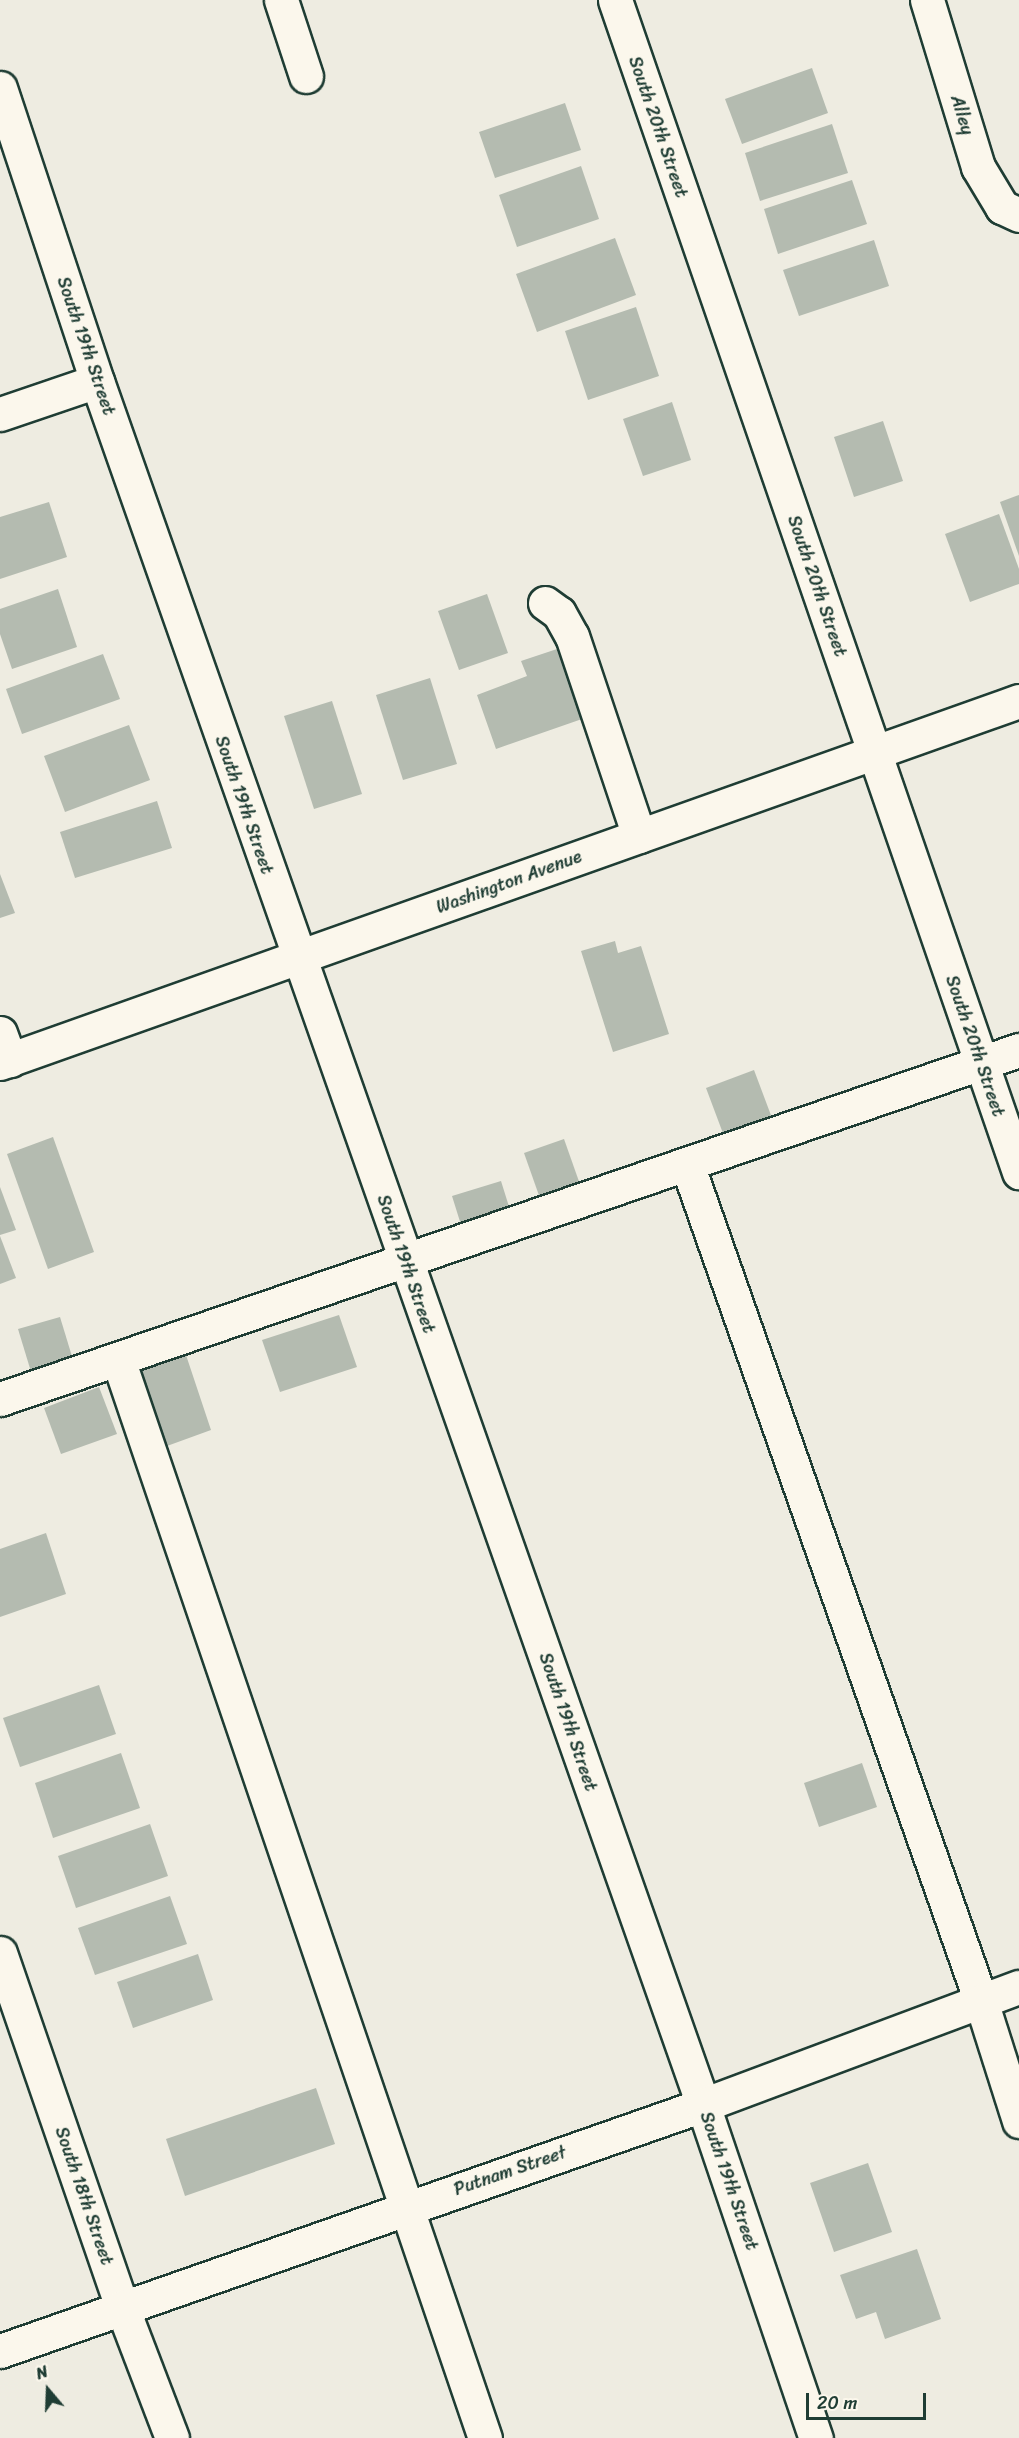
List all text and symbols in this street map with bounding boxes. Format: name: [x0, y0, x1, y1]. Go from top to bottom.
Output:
street label: South 20th Street: [624, 53, 692, 201]
street label: Alley: [946, 92, 978, 138]
street label: South 19th Street: [52, 274, 120, 418]
street label: South 20th Street: [783, 512, 851, 660]
street label: South 19th Street: [210, 733, 278, 877]
street label: Washington Avenue: [433, 846, 585, 918]
street label: South 20th Street: [941, 972, 1009, 1120]
street label: South 19th Street: [372, 1192, 440, 1336]
street label: South 19th Street: [534, 1650, 602, 1794]
street label: South 19th Street: [695, 2109, 763, 2253]
street label: South 18th Street: [50, 2124, 118, 2268]
street label: Putnam Street: [451, 2142, 569, 2200]
text: N: [32, 2357, 52, 2388]
north arrow: [18, 2360, 78, 2420]
scale bar: [809, 2381, 929, 2419]
text: 20 m: [817, 2387, 857, 2419]

